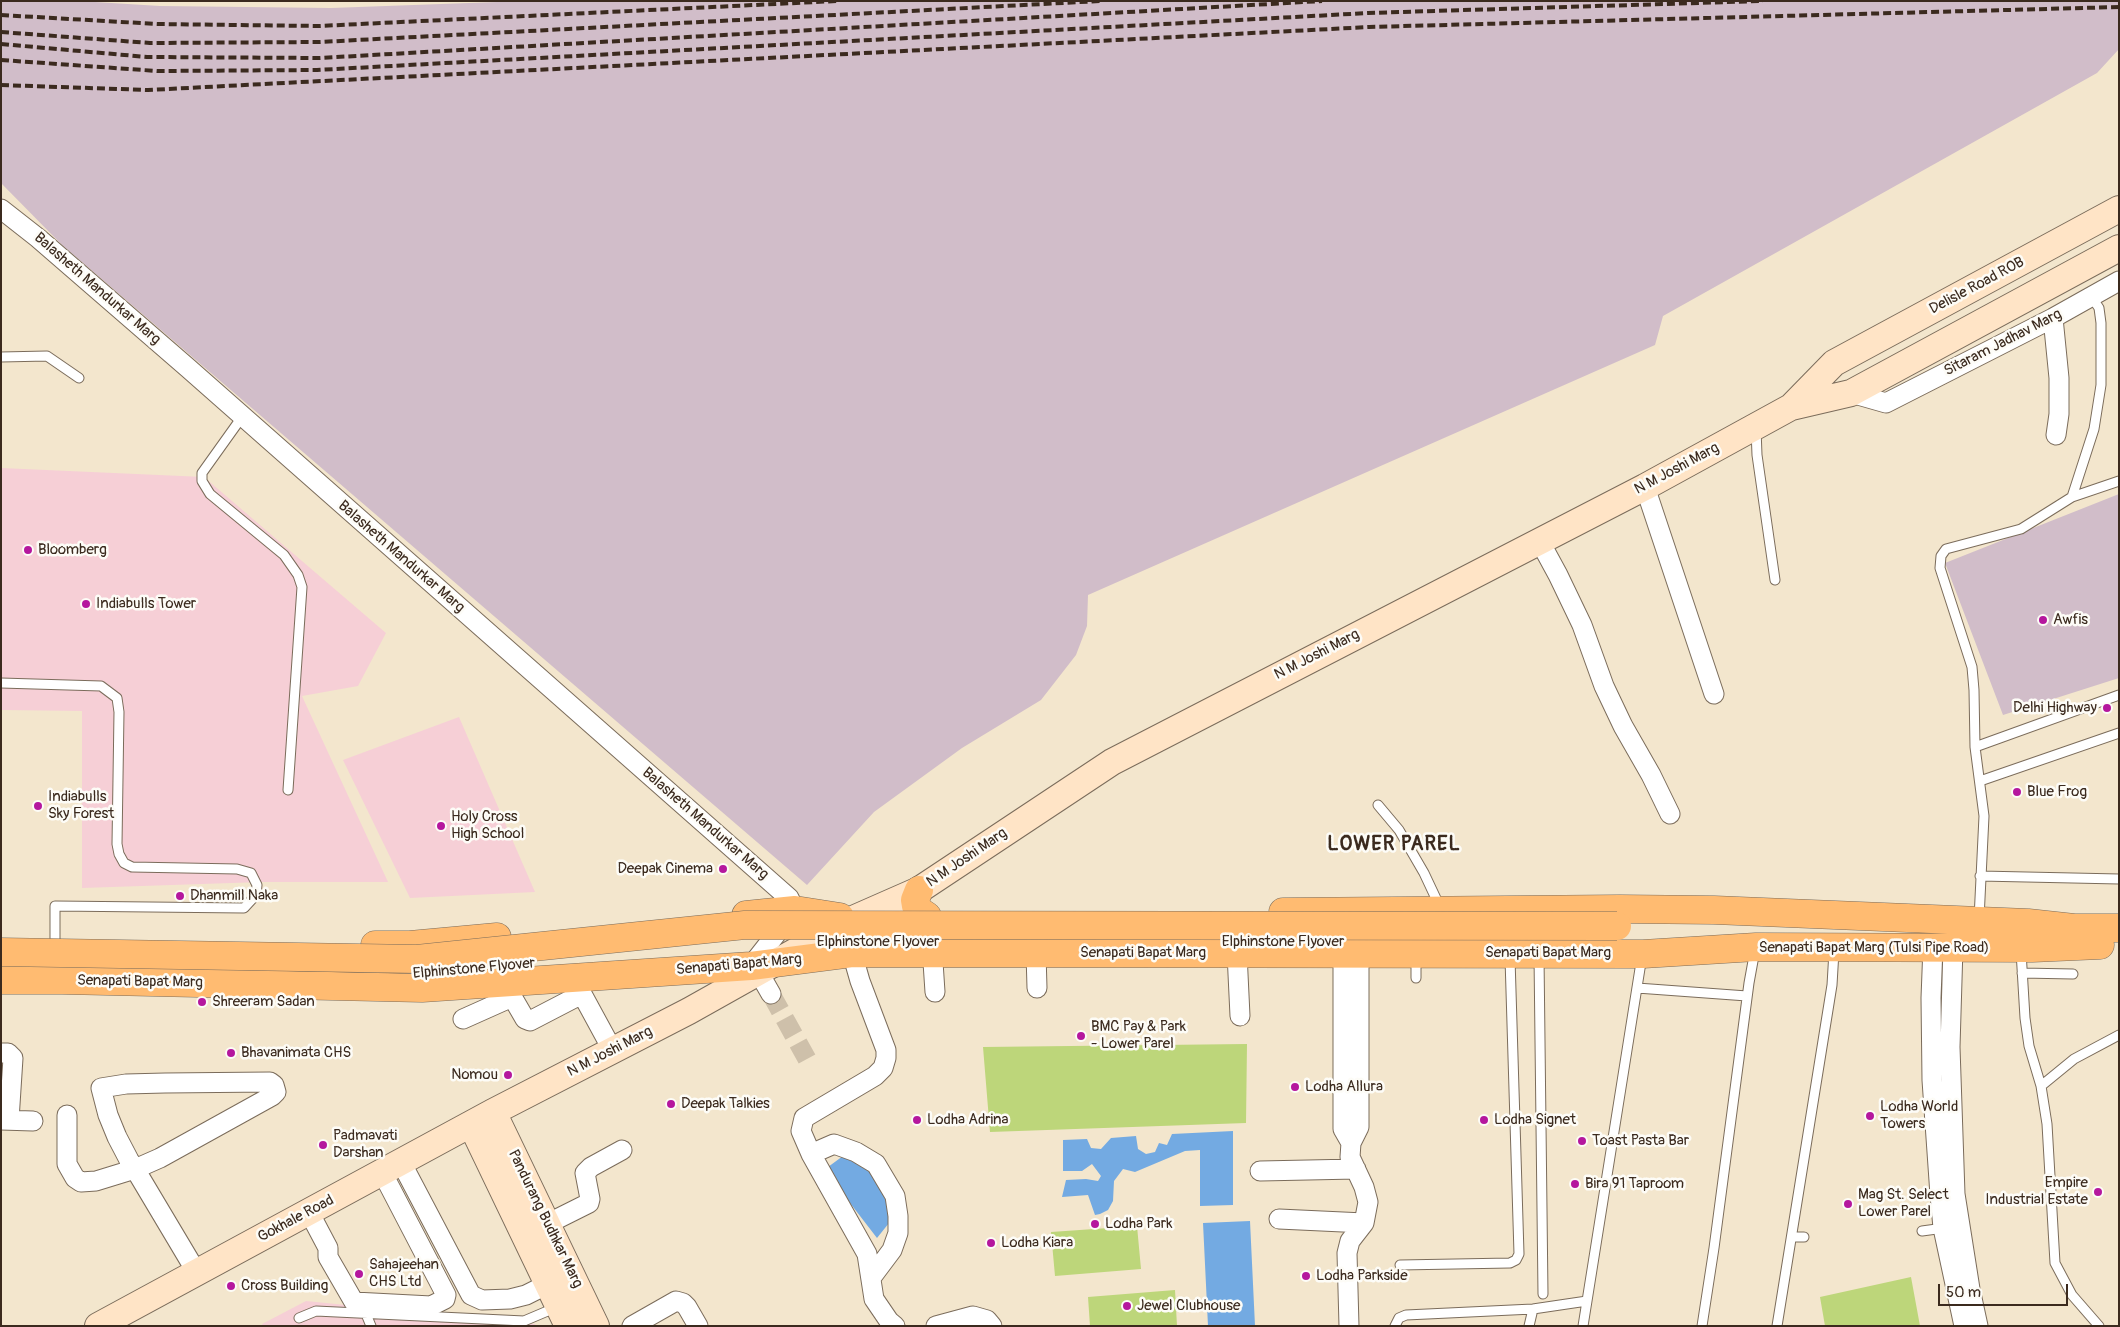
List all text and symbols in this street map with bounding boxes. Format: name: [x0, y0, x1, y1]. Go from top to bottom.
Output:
street label: Balasheth Mandurkar Marg: [30, 229, 164, 349]
street label: Delisle Road ROB: [1926, 253, 2028, 319]
street label: Sitaram Jadhav Marg: [1941, 306, 2065, 380]
street label: N M Joshi Marg: [1632, 439, 1722, 499]
street label: Balasheth Mandurkar Marg: [334, 497, 468, 617]
place label: Bloomberg: [38, 541, 107, 559]
marker: Bloomberg: [22, 544, 34, 556]
place label: Indiabulls Tower: [96, 595, 196, 613]
marker: Indiabulls Tower: [80, 598, 92, 610]
place label: Awfis: [2053, 611, 2088, 629]
marker: Awfis: [2037, 614, 2049, 626]
street label: N M Joshi Marg: [1271, 626, 1363, 684]
place label: Delhi Highway: [2013, 699, 2097, 717]
marker: Delhi Highway: [2101, 702, 2113, 714]
street label: Balasheth Mandurkar Marg: [638, 764, 772, 884]
place label: Blue Frog: [2027, 783, 2087, 801]
marker: Blue Frog: [2011, 786, 2023, 798]
place label: Indiabulls Sky Forest: [48, 788, 114, 823]
marker: Indiabulls Sky Forest: [32, 800, 44, 812]
place label: Holy Cross High School: [451, 808, 524, 843]
marker: Holy Cross High School: [435, 820, 447, 832]
street label: N M Joshi Marg: [923, 824, 1011, 892]
district label: LOWER PAREL: [1326, 833, 1462, 857]
place label: Deepak Cinema: [617, 860, 713, 878]
marker: Deepak Cinema: [717, 863, 729, 875]
place label: Dhanmill Naka: [190, 887, 278, 905]
marker: Dhanmill Naka: [174, 890, 186, 902]
street label: Elphinstone Flyover: [817, 933, 939, 951]
street label: Elphinstone Flyover: [1222, 933, 1344, 951]
street label: Senapati Bapat Marg (Tulsi Pipe Road): [1759, 939, 1989, 957]
street label: Senapati Bapat Marg: [1080, 944, 1206, 962]
street label: Senapati Bapat Marg: [1485, 944, 1611, 962]
street label: Senapati Bapat Marg: [675, 951, 803, 979]
street label: Elphinstone Flyover: [412, 955, 536, 983]
street label: Senapati Bapat Marg: [77, 972, 203, 992]
place label: Shreeram Sadan: [212, 993, 315, 1011]
marker: Shreeram Sadan: [196, 996, 208, 1008]
place label: BMC Pay & Park - Lower Parel: [1091, 1018, 1186, 1053]
street label: N M Joshi Marg: [564, 1023, 656, 1081]
marker: BMC Pay & Park - Lower Parel: [1075, 1030, 1087, 1042]
place label: Bhavanimata CHS: [241, 1044, 351, 1062]
marker: Bhavanimata CHS: [225, 1047, 237, 1059]
place label: Nomou: [451, 1066, 498, 1084]
marker: Nomou: [502, 1069, 514, 1081]
place label: Lodha Allura: [1305, 1078, 1383, 1096]
marker: Lodha Allura: [1289, 1081, 1301, 1093]
place label: Deepak Talkies: [681, 1095, 770, 1113]
marker: Deepak Talkies: [665, 1098, 677, 1110]
place label: Lodha World Towers: [1880, 1098, 1958, 1133]
marker: Lodha World Towers: [1864, 1110, 1876, 1122]
place label: Lodha Adrina: [927, 1111, 1009, 1129]
place label: Lodha Signet: [1494, 1111, 1576, 1129]
marker: Lodha Adrina: [911, 1114, 923, 1126]
marker: Lodha Signet: [1478, 1114, 1490, 1126]
place label: Padmavati Darshan: [333, 1127, 397, 1162]
place label: Toast Pasta Bar: [1592, 1132, 1689, 1150]
marker: Toast Pasta Bar: [1576, 1135, 1588, 1147]
marker: Padmavati Darshan: [317, 1139, 329, 1151]
street label: Pandurang Budhkar Marg: [504, 1147, 586, 1291]
place label: Empire Industrial Estate: [1985, 1174, 2088, 1209]
place label: Bira 91 Taproom: [1585, 1175, 1684, 1193]
marker: Bira 91 Taproom: [1569, 1178, 1581, 1190]
place label: Mag St. Select Lower Parel: [1858, 1186, 1949, 1221]
marker: Empire Industrial Estate: [2092, 1186, 2104, 1198]
street label: Gokhale Road: [255, 1191, 337, 1247]
marker: Mag St. Select Lower Parel: [1842, 1198, 1854, 1210]
place label: Lodha Park: [1105, 1215, 1172, 1233]
marker: Lodha Park: [1089, 1218, 1101, 1230]
place label: Lodha Kiara: [1001, 1234, 1073, 1252]
marker: Lodha Kiara: [985, 1237, 997, 1249]
place label: Sahajeehan CHS Ltd: [369, 1256, 439, 1291]
place label: Lodha Parkside: [1316, 1267, 1408, 1285]
marker: Sahajeehan CHS Ltd: [353, 1268, 365, 1280]
marker: Lodha Parkside: [1300, 1270, 1312, 1282]
scale bar: [1940, 1274, 2070, 1306]
place label: Cross Building: [241, 1277, 328, 1295]
marker: Cross Building: [225, 1280, 237, 1292]
text: 50 m: [1946, 1283, 1981, 1302]
place label: Jewel Clubhouse: [1137, 1297, 1240, 1315]
marker: Jewel Clubhouse: [1121, 1300, 1133, 1312]

